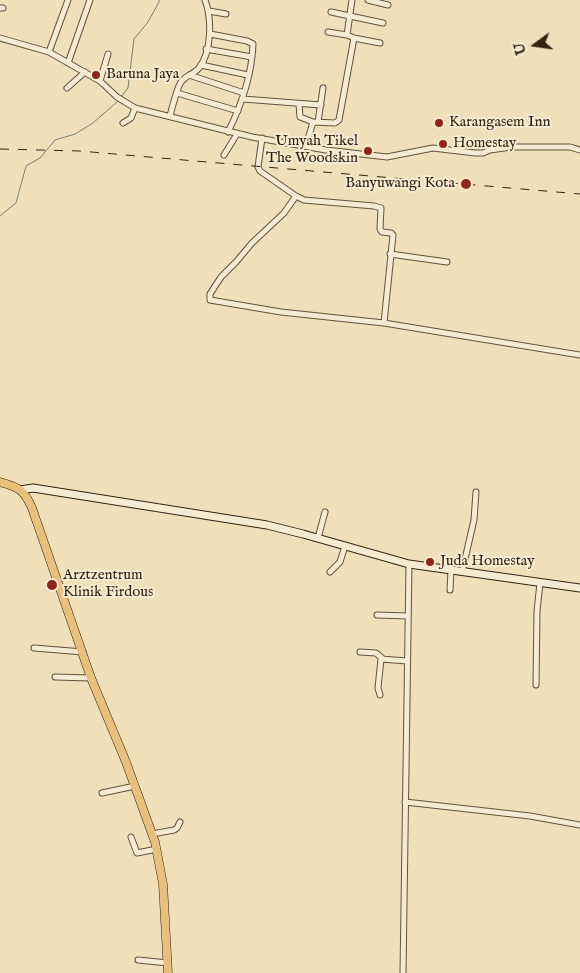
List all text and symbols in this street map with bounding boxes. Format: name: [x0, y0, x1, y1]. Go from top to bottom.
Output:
north arrow: [510, 20, 560, 70]
text: U: [510, 41, 531, 57]
place label: Baruna Jaya: [106, 66, 179, 84]
marker: Baruna Jaya: [90, 69, 102, 81]
place label: Karangasem Inn: [449, 114, 550, 132]
marker: Karangasem Inn: [433, 117, 445, 129]
place label: Umyah Tikel The Woodskin: [266, 133, 358, 168]
place label: Homestay: [453, 135, 516, 153]
marker: Homestay: [437, 138, 449, 150]
marker: Umyah Tikel The Woodskin: [362, 145, 374, 157]
place label: Banyuwangi Kota: [345, 175, 455, 193]
marker: Banyuwangi Kota: [459, 177, 473, 191]
place label: Juda Homestay: [440, 553, 535, 571]
marker: Juda Homestay: [424, 556, 436, 568]
place label: Arztzentrum Klinik Firdous: [63, 567, 153, 602]
marker: Arztzentrum Klinik Firdous: [45, 578, 59, 592]

